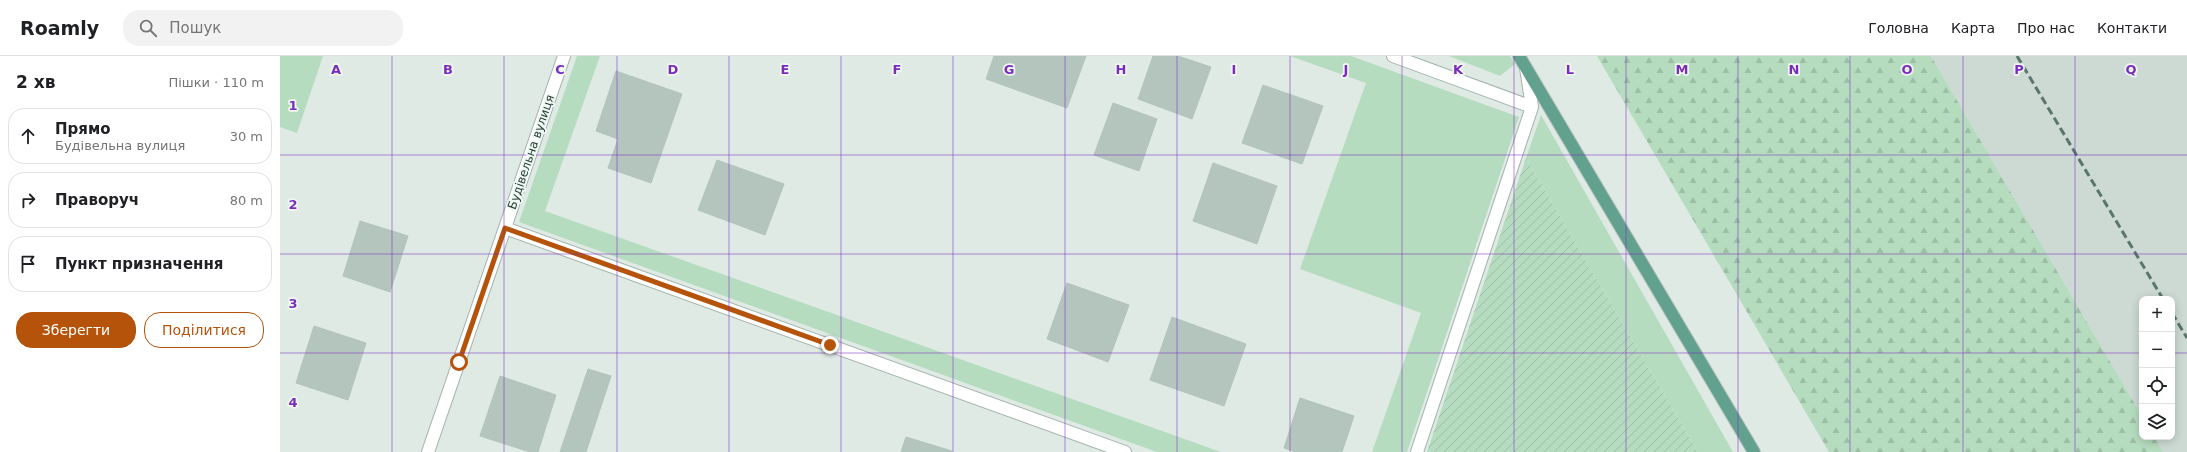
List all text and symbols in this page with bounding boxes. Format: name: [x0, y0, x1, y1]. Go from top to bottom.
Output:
search box: [123, 10, 403, 46]
text: Roamly: [20, 17, 99, 39]
icon: search: [137, 17, 159, 39]
text: Пошук: [169, 19, 221, 37]
text: Головна: [1868, 20, 1929, 36]
text: Карта: [1951, 20, 1995, 36]
text: Про нас: [2017, 20, 2075, 36]
text: Контакти: [2097, 20, 2167, 36]
text: A: [331, 62, 341, 77]
text: B: [443, 62, 453, 77]
text: C: [555, 62, 565, 77]
text: D: [668, 62, 679, 77]
text: E: [781, 62, 789, 77]
text: F: [893, 62, 901, 77]
text: G: [1004, 62, 1014, 77]
text: H: [1116, 62, 1126, 77]
text: I: [1232, 62, 1236, 77]
text: J: [1343, 62, 1348, 77]
text: K: [1453, 62, 1464, 77]
text: L: [1566, 62, 1574, 77]
text: M: [1676, 62, 1688, 77]
text: N: [1789, 62, 1799, 77]
text: O: [1901, 62, 1913, 77]
text: P: [2014, 62, 2024, 77]
text: Q: [2125, 62, 2137, 77]
text: 2 хв: [16, 72, 55, 92]
text: Пішки · 110 m: [168, 75, 264, 90]
street label: Будівельна вулиця: [505, 93, 557, 211]
text: 1: [288, 98, 298, 113]
text: Прямо: [55, 120, 111, 138]
icon: ahead: [17, 125, 39, 147]
text: 30 m: [230, 129, 263, 144]
text: Будівельна вулиця: [55, 138, 185, 153]
icon: right: [17, 189, 39, 211]
text: Праворуч: [55, 191, 139, 209]
text: 80 m: [230, 193, 263, 208]
text: 2: [288, 197, 298, 212]
icon: arrive: [17, 253, 39, 275]
text: Пункт призначення: [55, 255, 223, 273]
text: 3: [288, 296, 298, 311]
map controls: [2139, 296, 2175, 440]
button: +: [2139, 296, 2175, 332]
button: Зберегти: [16, 312, 136, 348]
button: Поділитися: [144, 312, 264, 348]
button: −: [2139, 332, 2175, 368]
route end: [821, 336, 839, 354]
route start: [450, 353, 468, 371]
button: locate: [2139, 368, 2175, 404]
text: 4: [288, 395, 298, 410]
button: layers: [2139, 404, 2175, 440]

